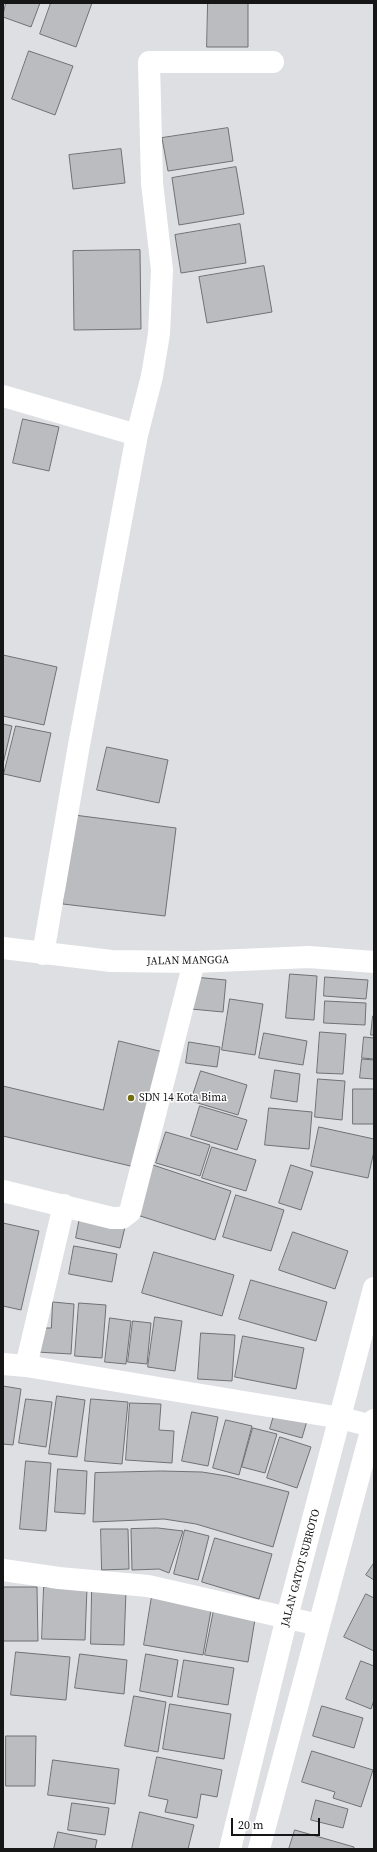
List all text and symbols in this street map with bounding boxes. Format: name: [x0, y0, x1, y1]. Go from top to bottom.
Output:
street label: JALAN MANGGA: [147, 954, 229, 968]
place label: SDN 14 Kota Bima: [139, 1091, 227, 1105]
marker: SDN 14 Kota Bima: [126, 1093, 136, 1103]
street label: JALAN GATOT SUBROTO: [279, 1508, 323, 1628]
scale bar: [233, 1810, 322, 1836]
text: 20 m: [238, 1817, 264, 1833]

